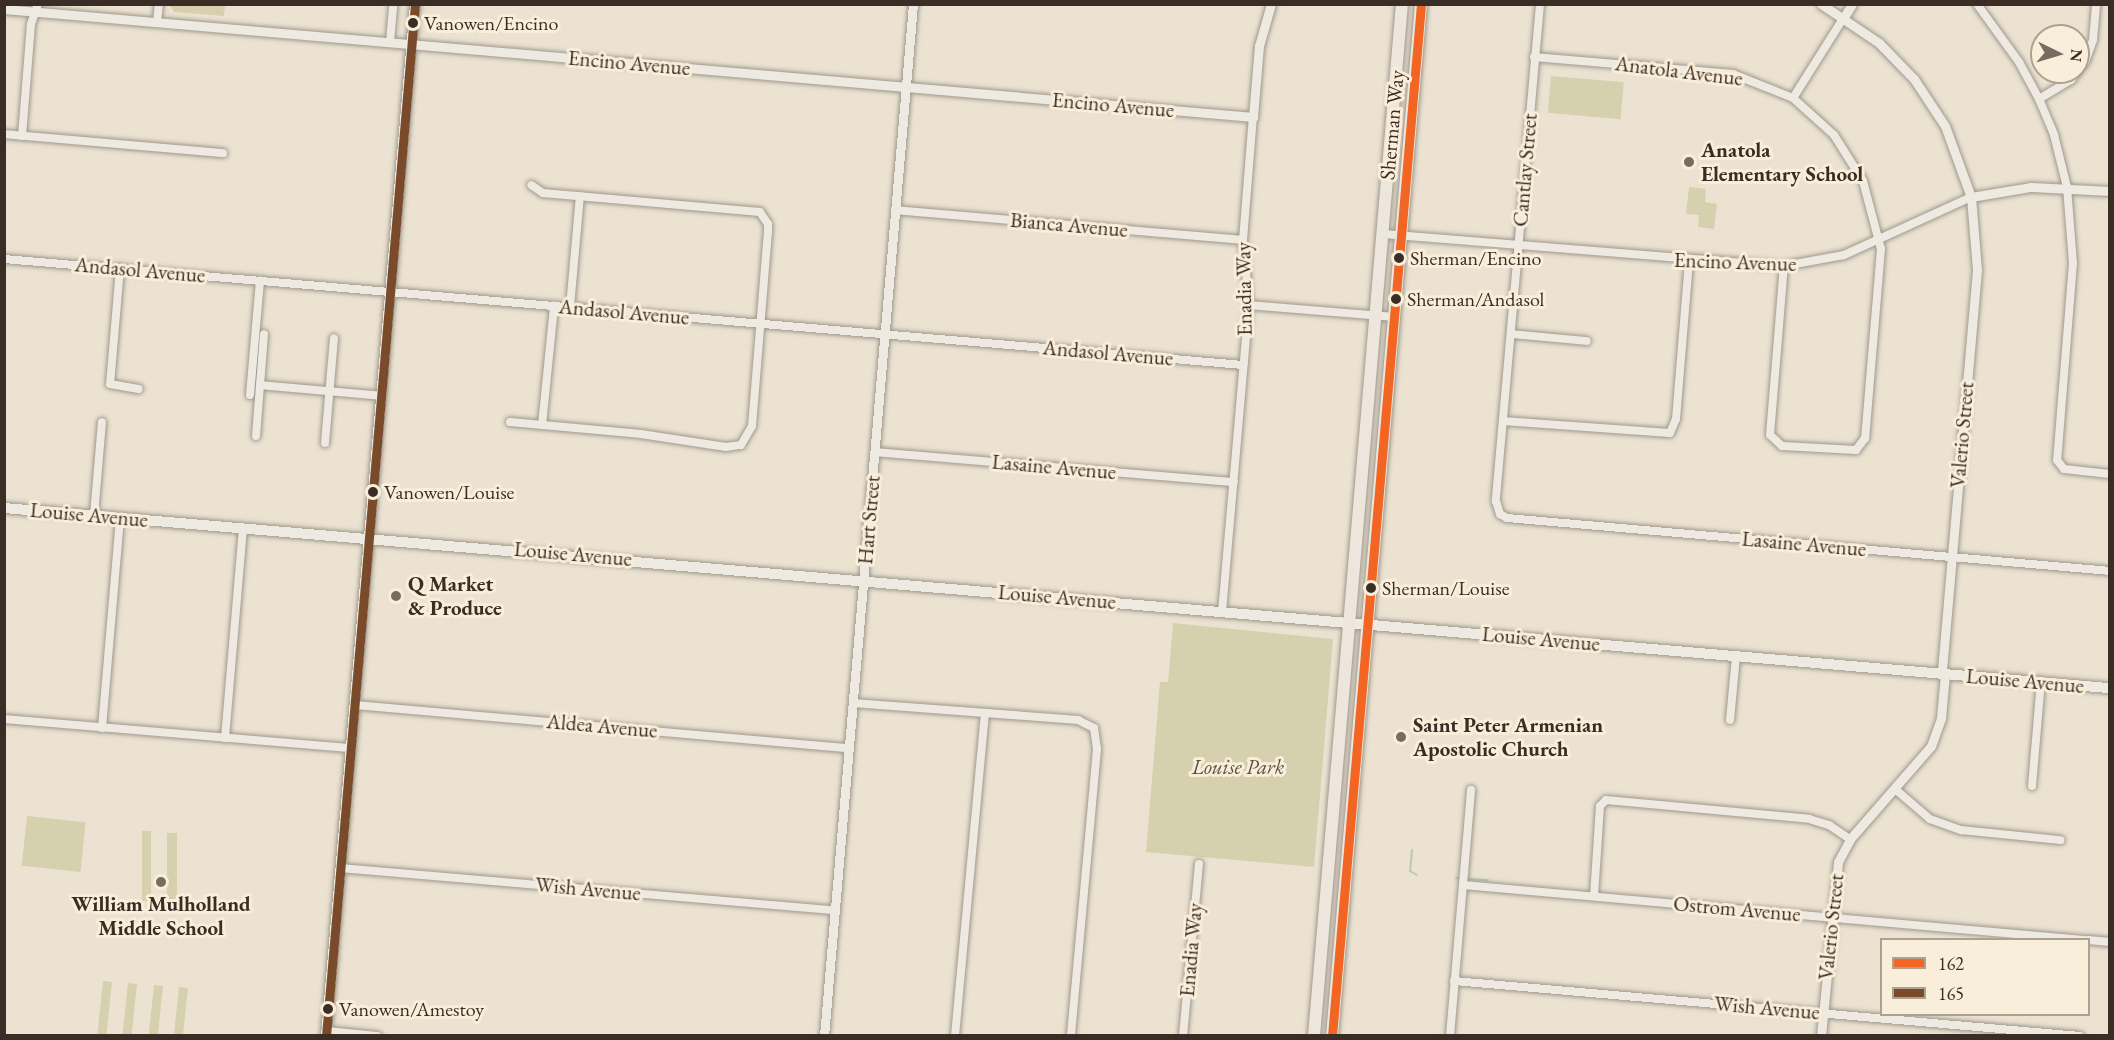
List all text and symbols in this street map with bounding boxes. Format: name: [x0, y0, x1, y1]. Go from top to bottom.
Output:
place label: Vanowen/Encino: [424, 11, 558, 35]
marker: Vanowen/Encino: [407, 17, 419, 29]
north arrow: [2030, 24, 2090, 84]
street label: Encino Avenue: [567, 45, 691, 81]
text: N: [2065, 48, 2087, 63]
street label: Anatola Avenue: [1614, 51, 1744, 91]
street label: Sherman Way: [1375, 69, 1409, 181]
street label: Encino Avenue: [1051, 87, 1175, 123]
street label: Cantlay Street: [1507, 112, 1543, 228]
place label: Anatola Elementary School: [1701, 137, 1863, 187]
marker: Anatola Elementary School: [1682, 155, 1696, 169]
street label: Bianca Avenue: [1009, 207, 1129, 243]
street label: Enadia Way: [1231, 242, 1257, 336]
place label: Sherman/Encino: [1410, 246, 1541, 270]
street label: Encino Avenue: [1673, 247, 1797, 277]
street label: Andasol Avenue: [74, 252, 206, 288]
marker: Sherman/Encino: [1393, 252, 1405, 264]
place label: Sherman/Andasol: [1407, 287, 1544, 311]
marker: Sherman/Andasol: [1390, 293, 1402, 305]
street label: Andasol Avenue: [558, 294, 690, 330]
street label: Andasol Avenue: [1042, 335, 1174, 371]
street label: Valerio Street: [1945, 381, 1979, 489]
street label: Lasaine Avenue: [991, 449, 1117, 485]
street label: Hart Street: [853, 474, 885, 566]
place label: Vanowen/Louise: [384, 480, 514, 504]
marker: Vanowen/Louise: [367, 486, 379, 498]
street label: Louise Avenue: [29, 497, 149, 533]
street label: Lasaine Avenue: [1741, 526, 1867, 562]
street label: Louise Avenue: [513, 536, 633, 572]
place label: Q Market & Produce: [408, 571, 502, 621]
place label: Sherman/Louise: [1382, 576, 1509, 600]
street label: Louise Avenue: [997, 579, 1117, 615]
marker: Sherman/Louise: [1365, 582, 1377, 594]
marker: Q Market & Produce: [389, 589, 403, 603]
street label: Louise Avenue: [1481, 621, 1601, 657]
street label: Louise Avenue: [1965, 663, 2085, 699]
street label: Aldea Avenue: [545, 709, 659, 743]
place label: Saint Peter Armenian Apostolic Church: [1413, 712, 1603, 762]
marker: Saint Peter Armenian Apostolic Church: [1394, 730, 1408, 744]
park label: Louise Park: [1192, 754, 1284, 780]
street label: Wish Avenue: [534, 872, 642, 906]
street label: Valerio Street: [1813, 873, 1849, 981]
marker: William Mulholland Middle School: [154, 875, 168, 889]
place label: William Mulholland Middle School: [71, 891, 251, 941]
street label: Ostrom Avenue: [1672, 891, 1802, 927]
street label: Enadia Way: [1174, 902, 1208, 998]
legend: [1880, 938, 2090, 1016]
text: 162: [1938, 952, 1964, 975]
text: 165: [1938, 982, 1964, 1005]
street label: Wish Avenue: [1713, 991, 1821, 1025]
place label: Vanowen/Amestoy: [339, 997, 484, 1021]
marker: Vanowen/Amestoy: [322, 1003, 334, 1015]

